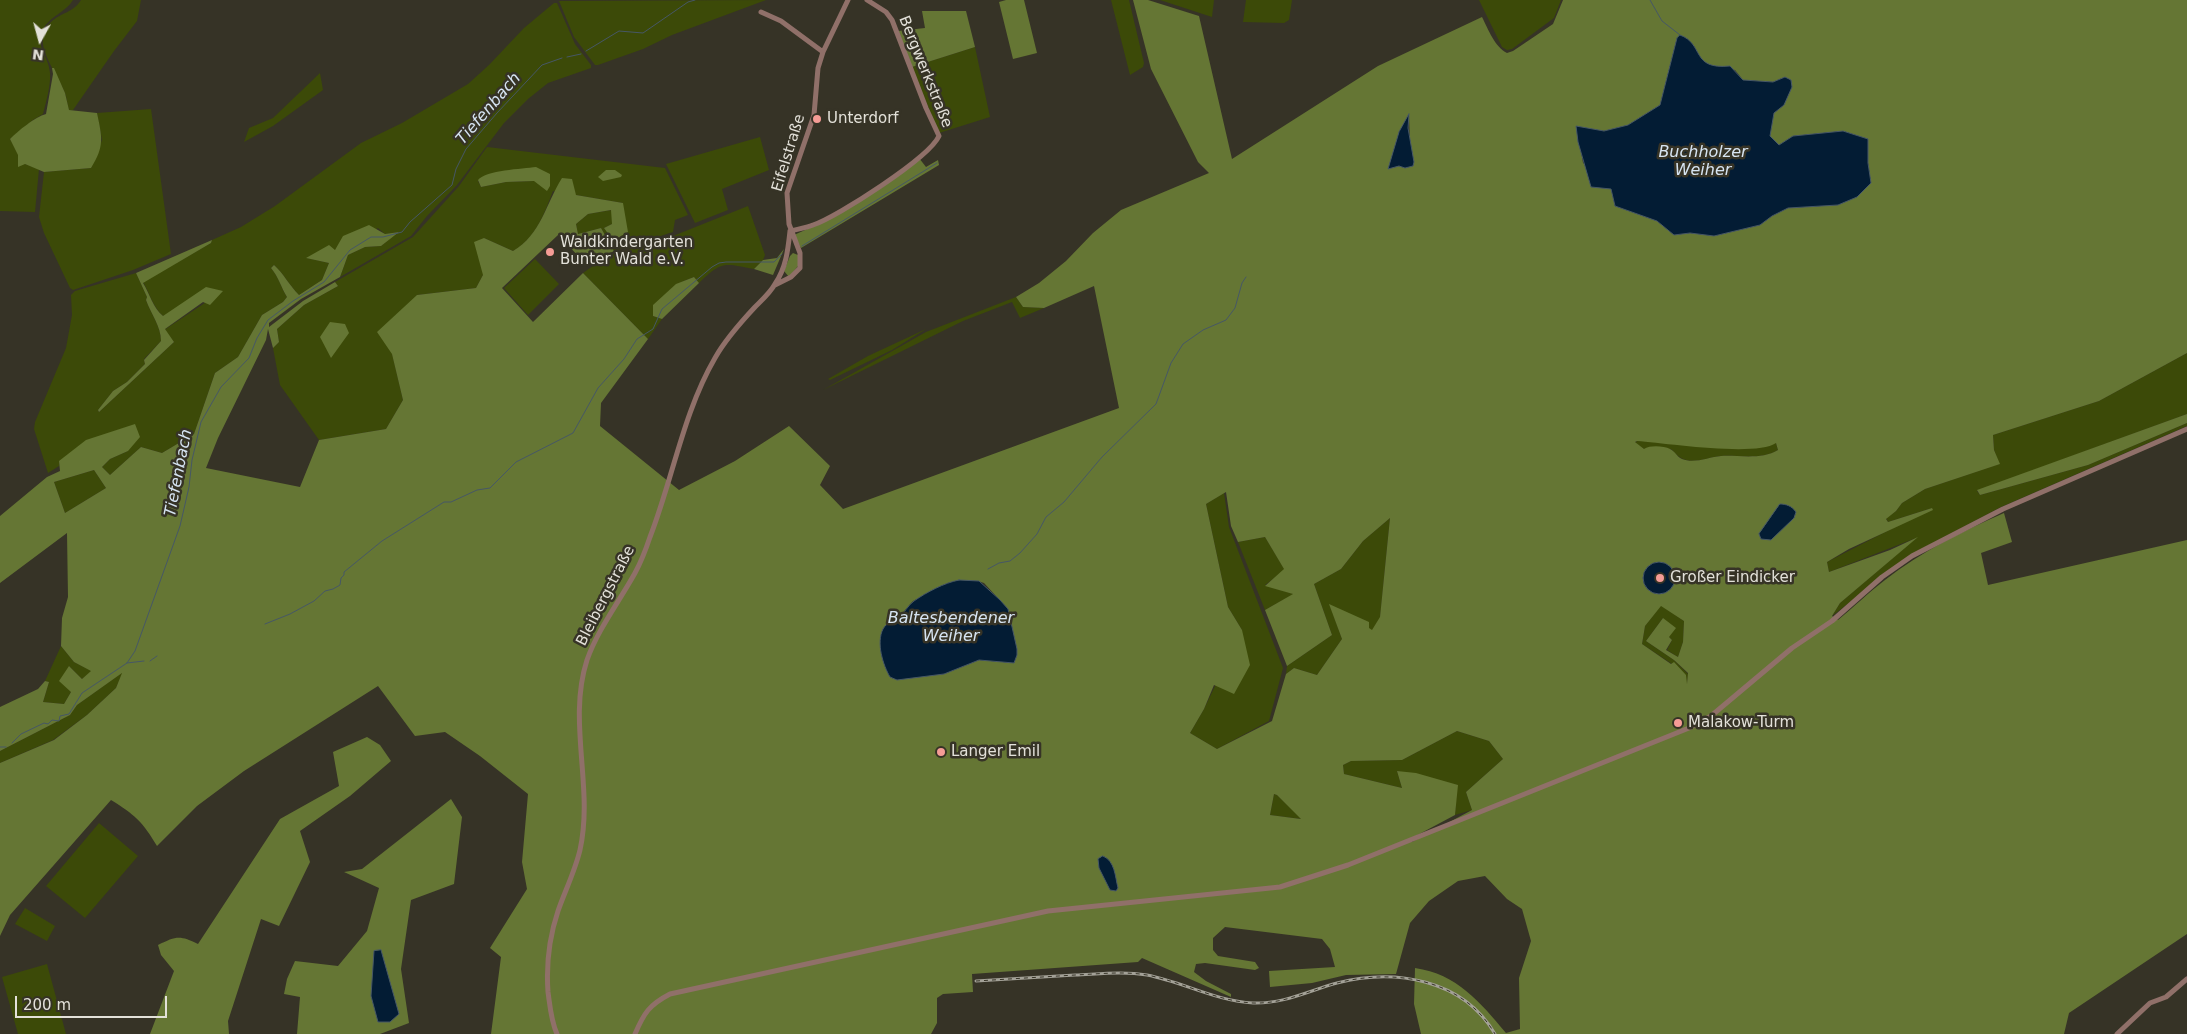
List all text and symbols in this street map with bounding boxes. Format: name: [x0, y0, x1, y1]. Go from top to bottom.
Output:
street label: Bergwerkstraße: [894, 13, 956, 131]
north arrow: [15, 15, 65, 65]
text: N: [31, 46, 45, 64]
water label: Tiefenbach: [453, 69, 525, 149]
place label: Unterdorf: [827, 110, 899, 128]
street label: Eifelstraße: [769, 112, 809, 194]
marker: Unterdorf: [811, 113, 823, 125]
water label: Buchholzer Weiher: [1658, 143, 1748, 181]
place label: Waldkindergarten Bunter Wald e.V.: [560, 234, 693, 269]
marker: Waldkindergarten Bunter Wald e.V.: [544, 246, 556, 258]
water label: Tiefenbach: [161, 428, 197, 518]
street label: Bleibergstraße: [573, 543, 639, 649]
place label: Großer Eindicker: [1670, 569, 1795, 587]
marker: Großer Eindicker: [1654, 572, 1666, 584]
water label: Baltesbendener Weiher: [888, 609, 1014, 647]
place label: Malakow-Turm: [1688, 714, 1794, 732]
marker: Malakow-Turm: [1672, 717, 1684, 729]
place label: Langer Emil: [951, 743, 1040, 761]
marker: Langer Emil: [935, 746, 947, 758]
scale bar: [18, 986, 170, 1018]
text: 200 m: [23, 996, 71, 1014]

